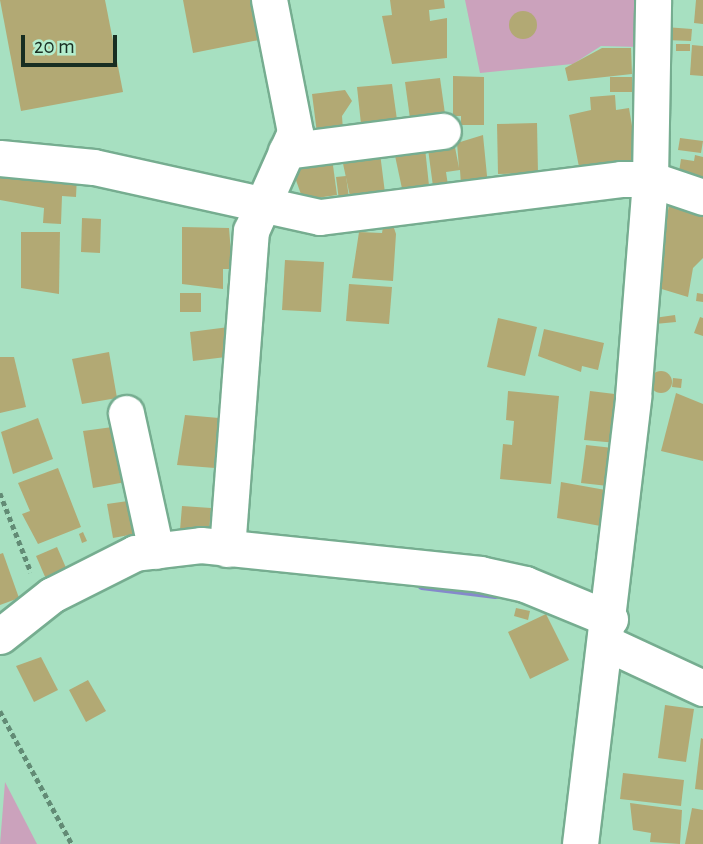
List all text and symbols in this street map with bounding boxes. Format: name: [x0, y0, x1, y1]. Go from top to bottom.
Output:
scale bar: [24, 21, 121, 65]
text: 20 m: [34, 36, 75, 57]

